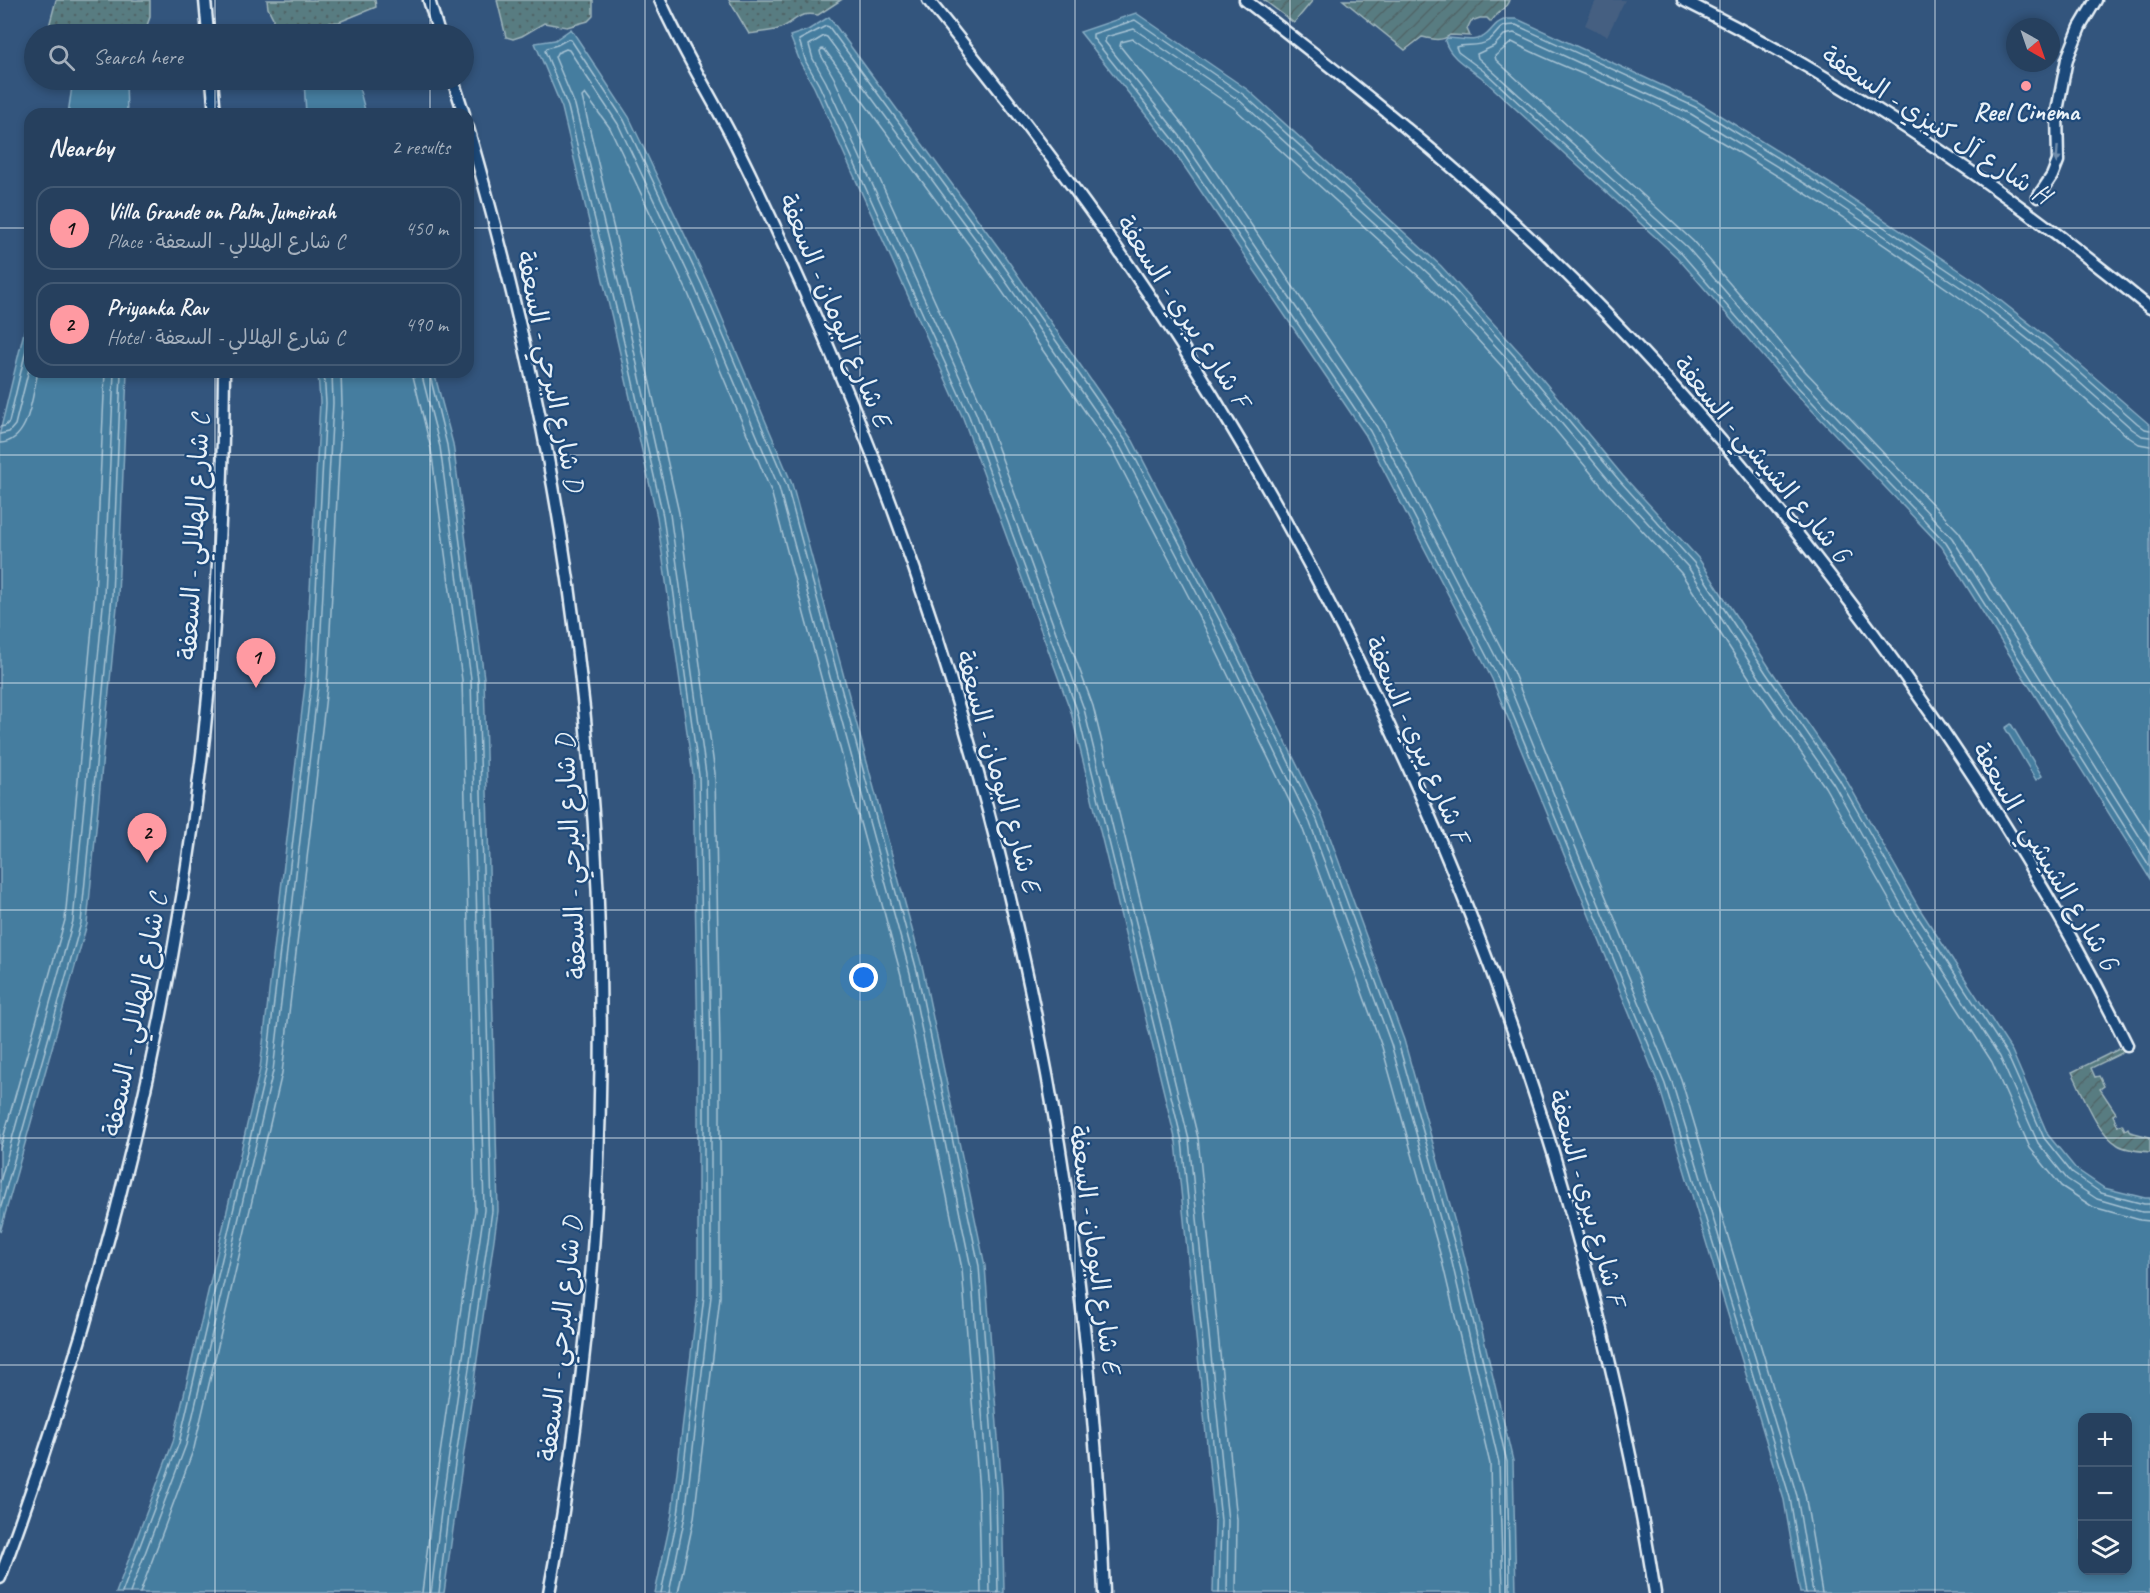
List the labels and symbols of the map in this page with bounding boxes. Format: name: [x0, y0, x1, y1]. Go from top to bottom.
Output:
north arrow: [2006, 18, 2060, 72]
street label: شارع آل كنيزي - السعفة H: [1814, 39, 2060, 215]
marker: Reel Cinema: [2019, 79, 2033, 93]
place label: Reel Cinema: [1973, 95, 2081, 128]
one-way arrow: [2052, 146, 2062, 165]
street label: شارع البومان - السعفة E: [770, 189, 900, 435]
street label: شارع يبري - السعفة F: [1107, 209, 1260, 418]
street label: شارع البرحي - السعفة D: [503, 248, 592, 497]
street label: شارع الشيشي - السعفة G: [1662, 349, 1860, 575]
street label: شارع الهلالي - السعفة C: [171, 411, 223, 661]
street label: شارع يبري - السعفة F: [1355, 631, 1479, 852]
pin: 1: [236, 638, 276, 688]
street label: شارع البومان - السعفة E: [947, 646, 1049, 899]
street label: شارع البرحي - السعفة D: [548, 732, 600, 980]
street label: شارع الشيشي - السعفة G: [1959, 737, 2128, 981]
pin: 2: [128, 814, 166, 863]
street label: شارع الهلالي - السعفة C: [95, 888, 181, 1140]
your location: [849, 963, 878, 992]
street label: شارع يبري - السعفة F: [1539, 1086, 1635, 1314]
street label: شارع البومان - السعفة E: [1060, 1123, 1129, 1378]
street label: شارع البرحي - السعفة D: [531, 1214, 595, 1463]

